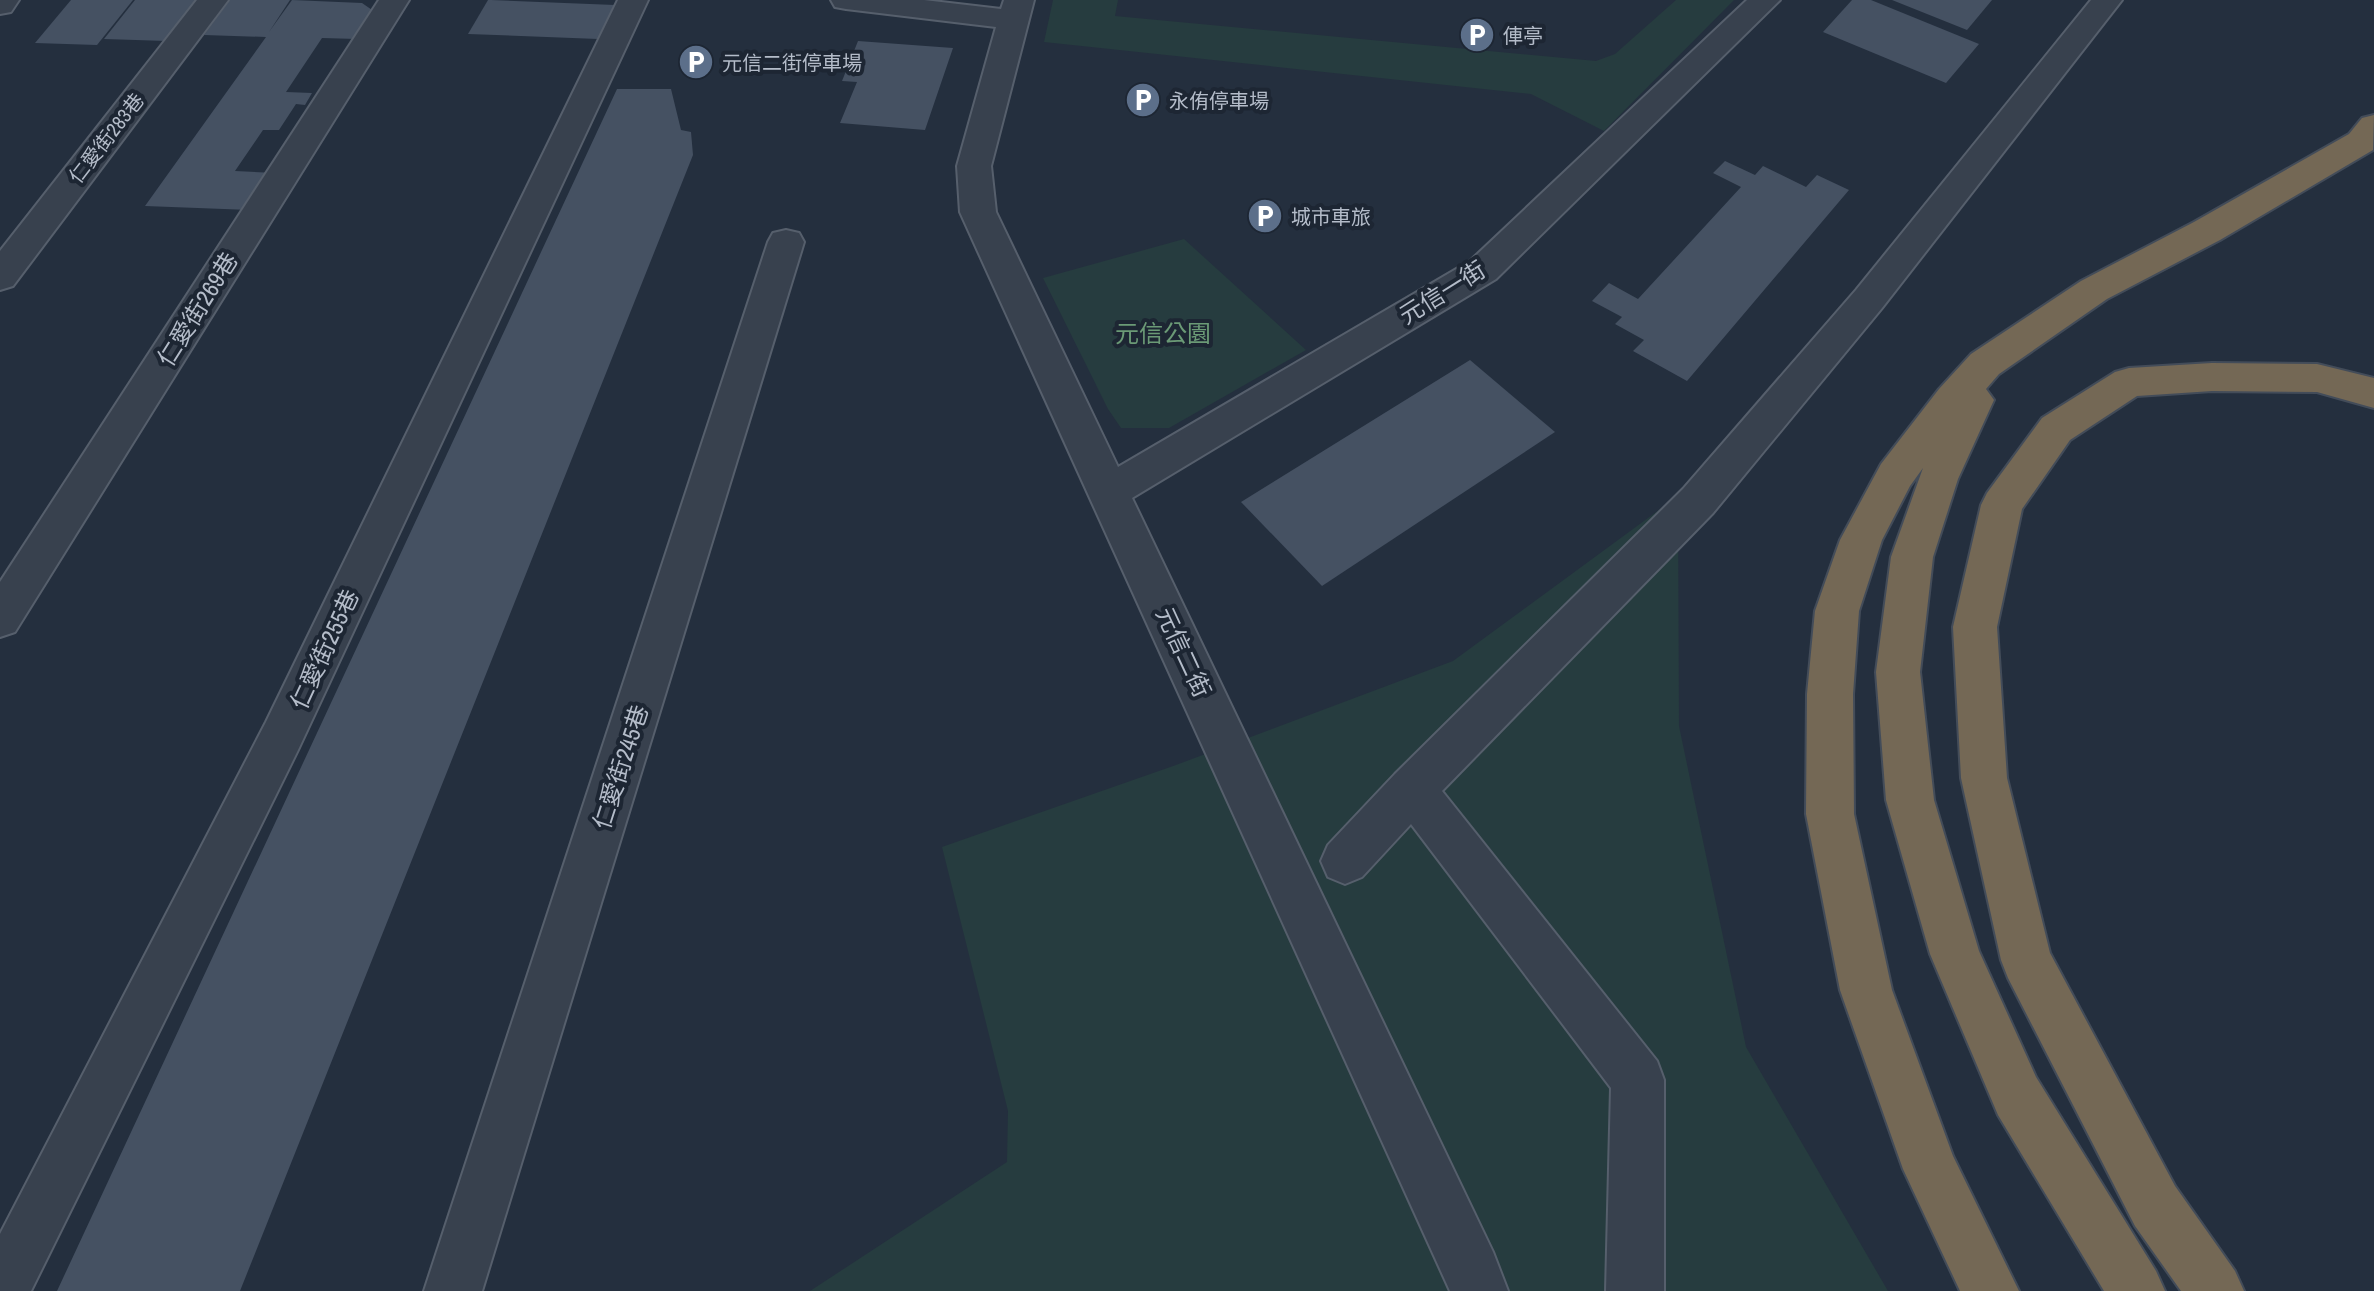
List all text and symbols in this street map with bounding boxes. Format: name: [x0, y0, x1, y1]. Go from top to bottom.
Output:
parking icon: 俥亭: [1458, 16, 1496, 54]
place label: 俥亭: [1503, 22, 1543, 49]
parking icon: 元信二街停車場: [677, 43, 715, 81]
place label: 元信二街停車場: [722, 49, 862, 76]
parking icon: 永侑停車場: [1124, 81, 1162, 119]
street label: 仁愛街283巷: [62, 87, 150, 189]
place label: 永侑停車場: [1169, 87, 1269, 114]
parking icon: 城市車旅: [1246, 197, 1284, 235]
place label: 城市車旅: [1291, 203, 1371, 230]
street label: 仁愛街269巷: [149, 246, 245, 372]
street label: 元信一街: [1393, 253, 1491, 331]
park label: 元信公園: [1115, 317, 1211, 349]
street label: 仁愛街255巷: [282, 584, 366, 714]
street label: 元信二街: [1149, 602, 1219, 702]
street label: 仁愛街245巷: [585, 701, 655, 833]

